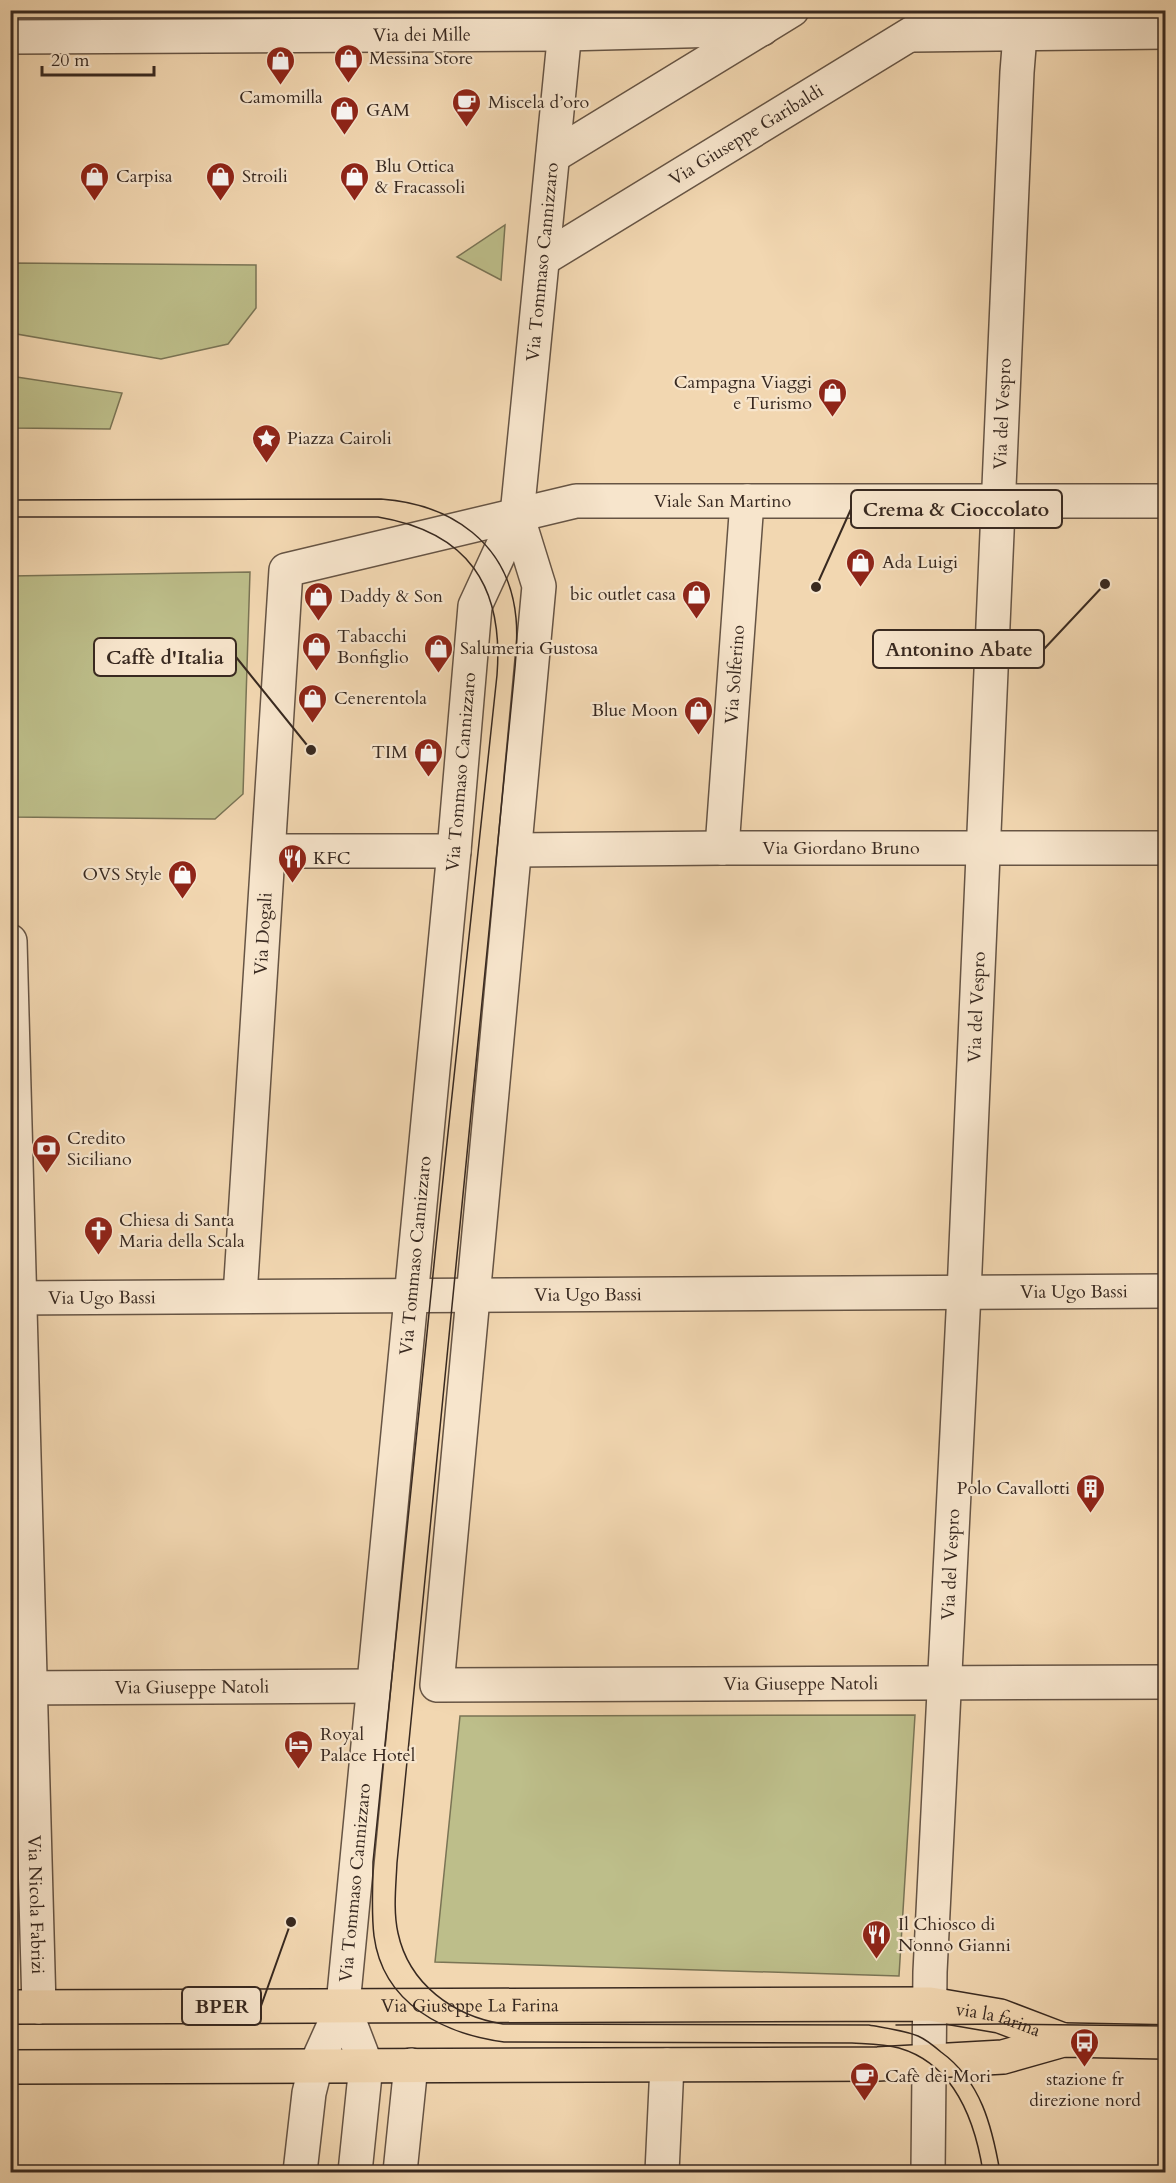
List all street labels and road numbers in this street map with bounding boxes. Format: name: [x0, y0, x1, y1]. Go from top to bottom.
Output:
street label: Via dei Mille: [373, 23, 471, 48]
street label: Via Giuseppe Garibaldi: [664, 78, 828, 192]
street label: Via Tommaso Cannizzaro: [520, 161, 565, 363]
street label: Via del Vespro: [988, 357, 1018, 470]
street label: Viale San Martino: [654, 489, 792, 514]
street label: Via Solferino: [719, 624, 751, 725]
street label: Via Tommaso Cannizzaro: [440, 671, 482, 873]
street label: Via Giordano Bruno: [762, 836, 920, 861]
street label: Via Dogali: [248, 892, 279, 976]
street label: Via del Vespro: [962, 951, 992, 1063]
street label: Via Tommaso Cannizzaro: [394, 1155, 438, 1356]
street label: Via Ugo Bassi: [1020, 1279, 1128, 1305]
street label: Via Ugo Bassi: [534, 1282, 642, 1308]
street label: Via Ugo Bassi: [48, 1285, 156, 1311]
street label: Via del Vespro: [936, 1508, 966, 1621]
street label: Via Giuseppe Natoli: [724, 1671, 878, 1697]
street label: Via Giuseppe Natoli: [115, 1675, 269, 1700]
street label: Via Tommaso Cannizzaro: [333, 1782, 377, 1984]
street label: Via Nicola Fabrizi: [21, 1835, 50, 1974]
street label: Via Giuseppe La Farina: [381, 1993, 559, 2019]
street label: via la farina: [954, 1997, 1044, 2043]

